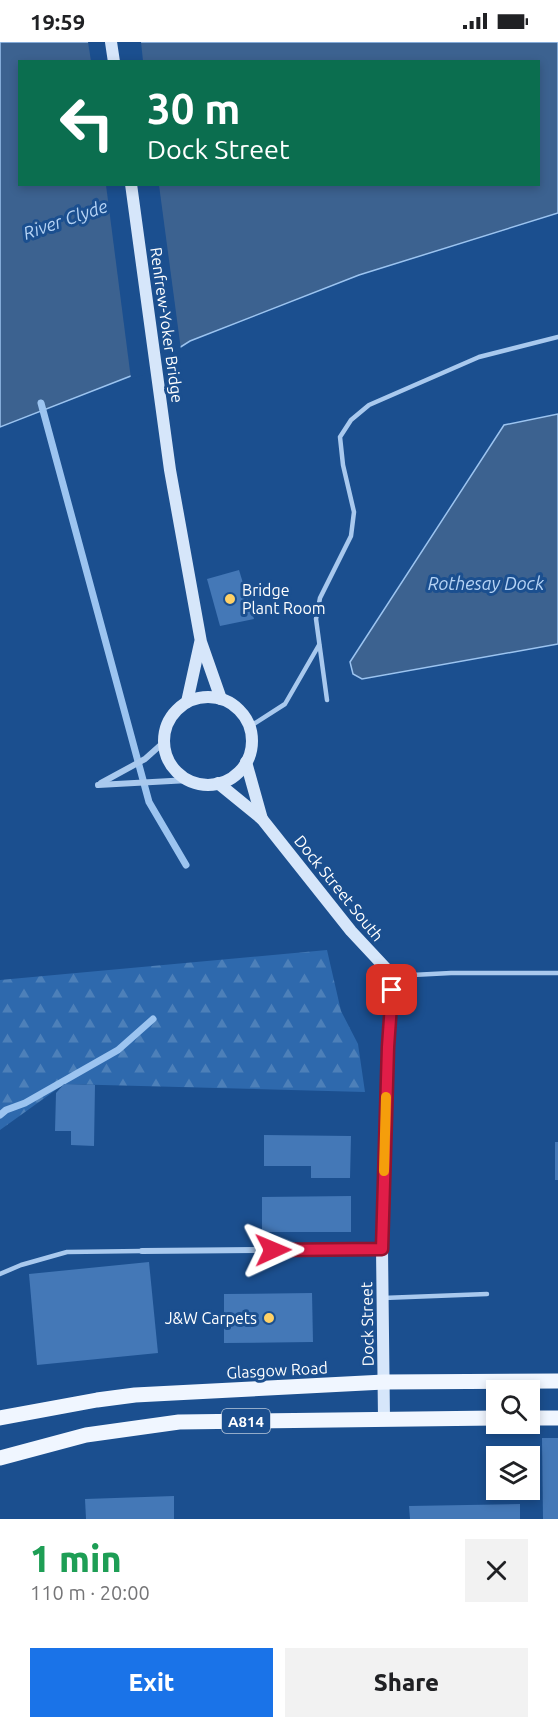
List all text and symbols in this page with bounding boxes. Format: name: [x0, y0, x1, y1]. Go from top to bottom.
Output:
text: 19:59: [30, 9, 85, 34]
icon: left: [48, 84, 126, 162]
text: 30 m: [147, 85, 241, 132]
text: Dock Street: [147, 134, 290, 164]
water label: River Clyde: [20, 195, 110, 243]
street label: Renfrew-Yoker Bridge: [147, 246, 187, 404]
water label: Rothesay Dock: [428, 573, 545, 593]
place label: Bridge Plant Room: [242, 581, 326, 617]
marker: Bridge Plant Room: [223, 592, 237, 606]
street label: Dock Street South: [291, 832, 387, 944]
pin: [366, 964, 417, 1015]
icon: arrive: [375, 973, 408, 1006]
position arrow: [241, 1218, 305, 1282]
street label: Dock Street: [357, 1281, 377, 1366]
place label: J&W Carpets: [165, 1309, 257, 1327]
marker: J&W Carpets: [262, 1311, 276, 1325]
street label: Glasgow Road: [226, 1358, 328, 1382]
map controls: [486, 1380, 540, 1500]
button: search: [486, 1380, 540, 1434]
road number: A814: [222, 1409, 270, 1433]
button: layers: [486, 1446, 540, 1500]
text: 1 min: [30, 1538, 122, 1579]
button: close: [465, 1539, 528, 1602]
text: 110 m · 20:00: [30, 1581, 150, 1604]
button: Exit: [30, 1648, 273, 1717]
button: Share: [285, 1648, 528, 1717]

